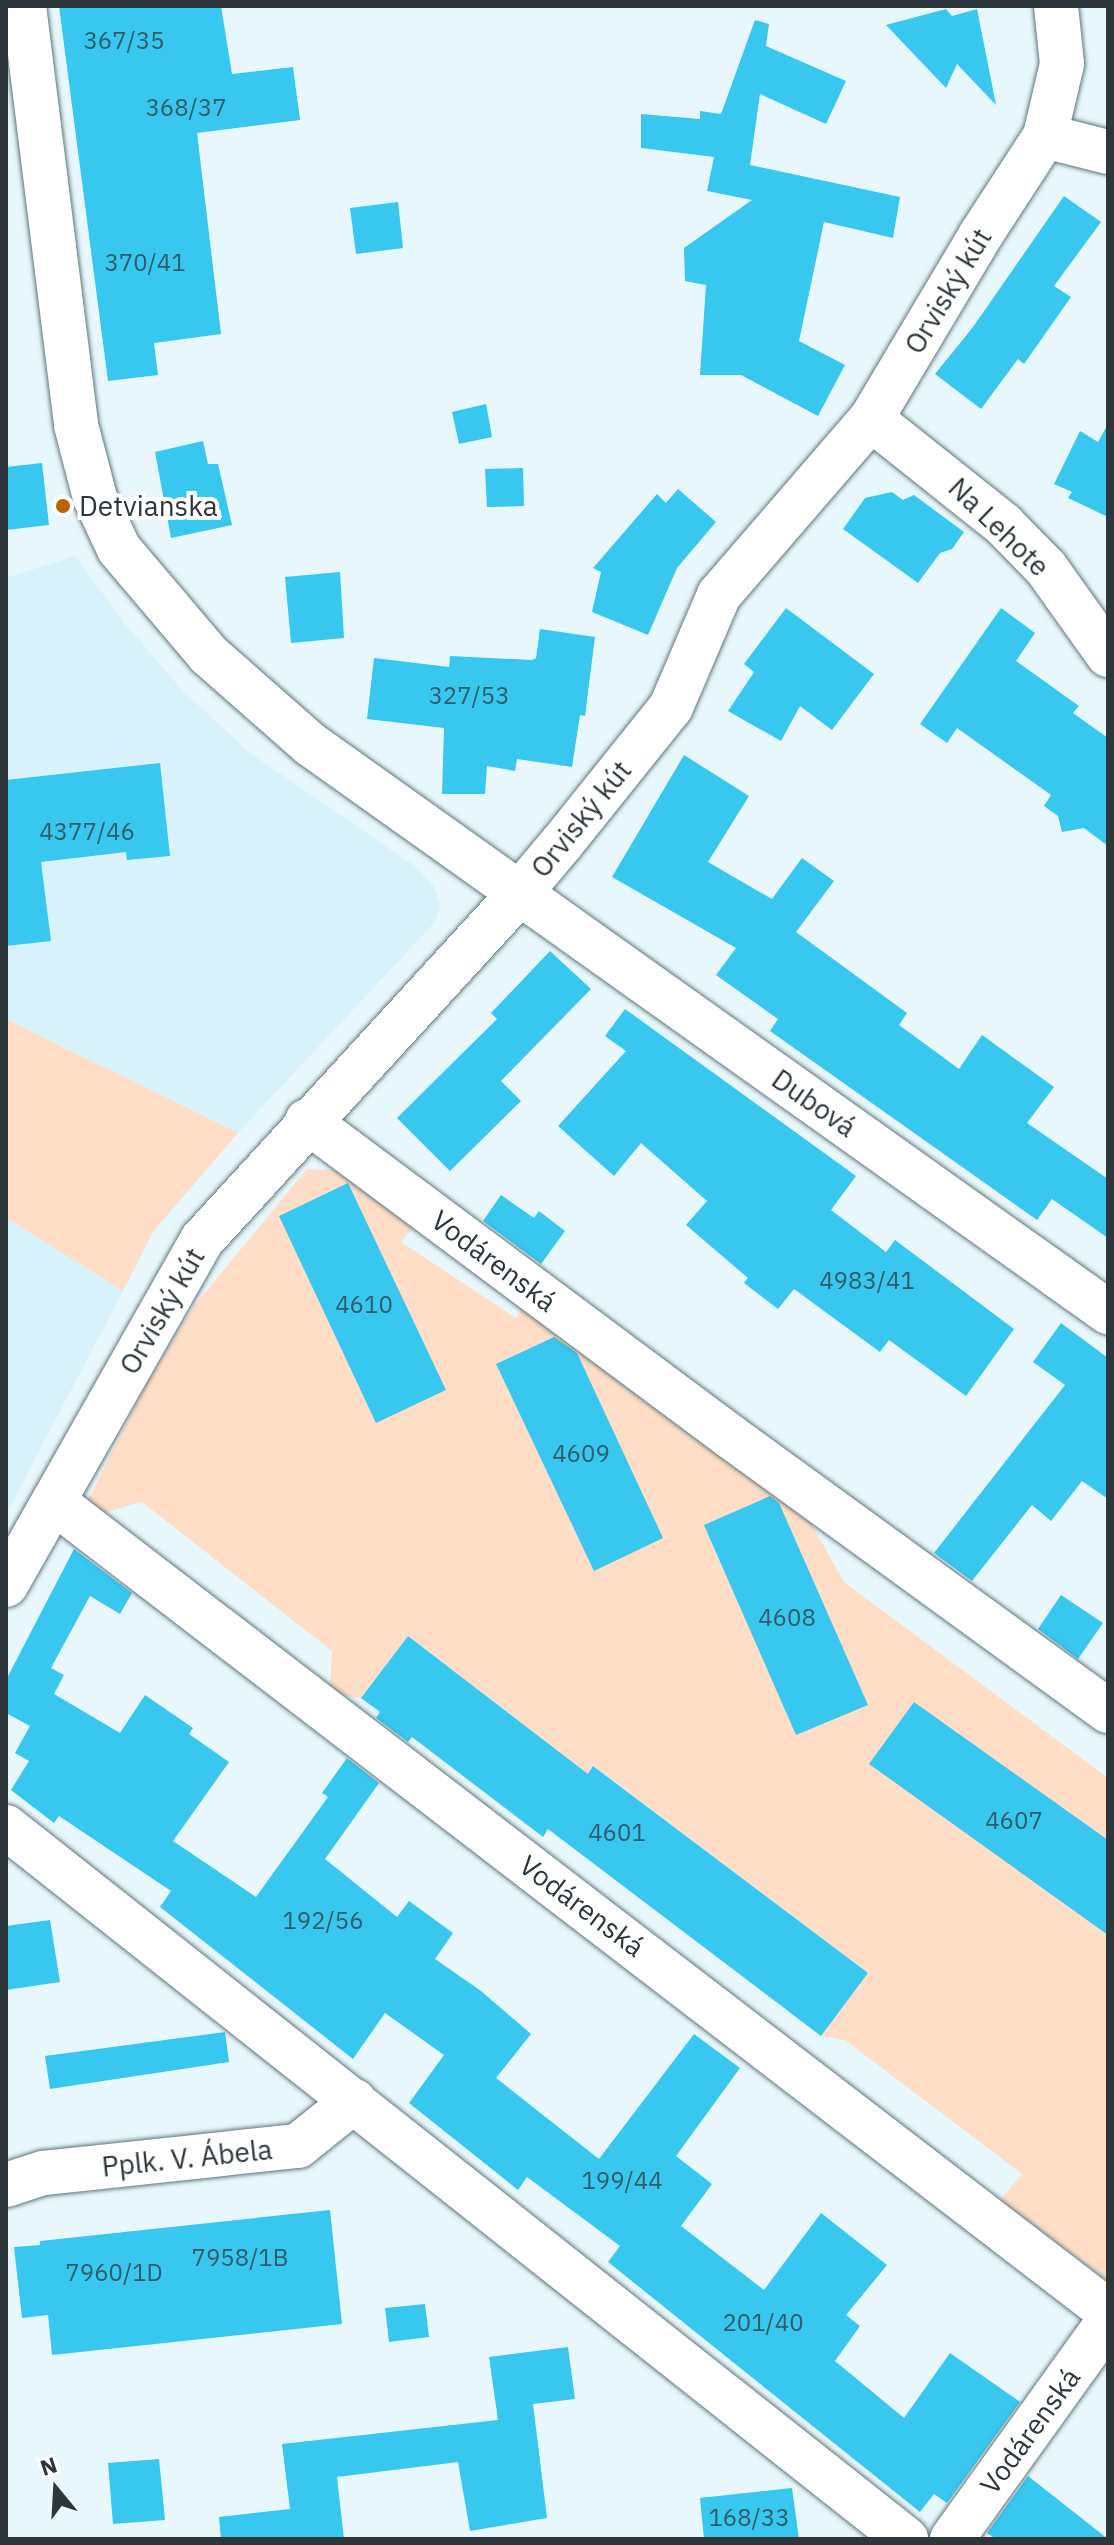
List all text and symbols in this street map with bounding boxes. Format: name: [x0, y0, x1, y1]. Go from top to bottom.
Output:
house number: 367/35: [83, 27, 165, 55]
house number: 368/37: [145, 94, 227, 122]
street label: Orviský kút: [897, 222, 999, 360]
house number: 370/41: [104, 249, 186, 277]
street label: Na Lehote: [942, 471, 1056, 583]
place label: Detvianska: [79, 489, 218, 523]
marker: Detvianska: [54, 497, 72, 515]
house number: 327/53: [428, 682, 510, 710]
street label: Orviský kút: [524, 754, 638, 884]
house number: 4377/46: [39, 818, 135, 846]
street label: Dubová: [766, 1062, 862, 1144]
street label: Vodárenská: [425, 1203, 563, 1319]
street label: Orviský kút: [112, 1242, 212, 1380]
house number: 4983/41: [819, 1267, 915, 1295]
house number: 4610: [335, 1291, 393, 1319]
house number: 4609: [552, 1440, 610, 1468]
house number: 4608: [758, 1604, 816, 1632]
house number: 4607: [985, 1807, 1043, 1835]
house number: 4601: [588, 1819, 646, 1847]
street label: Vodárenská: [513, 1848, 651, 1964]
house number: 192/56: [282, 1907, 364, 1935]
street label: Pplk. V. Ábela: [100, 2132, 274, 2184]
house number: 199/44: [581, 2167, 663, 2195]
house number: 7958/1B: [192, 2244, 288, 2272]
house number: 7960/1D: [65, 2259, 163, 2287]
house number: 201/40: [722, 2309, 804, 2337]
street label: Vodárenská: [973, 2361, 1087, 2501]
north arrow: [16, 2449, 96, 2529]
text: N: [36, 2449, 60, 2482]
house number: 168/33: [708, 2504, 790, 2532]

